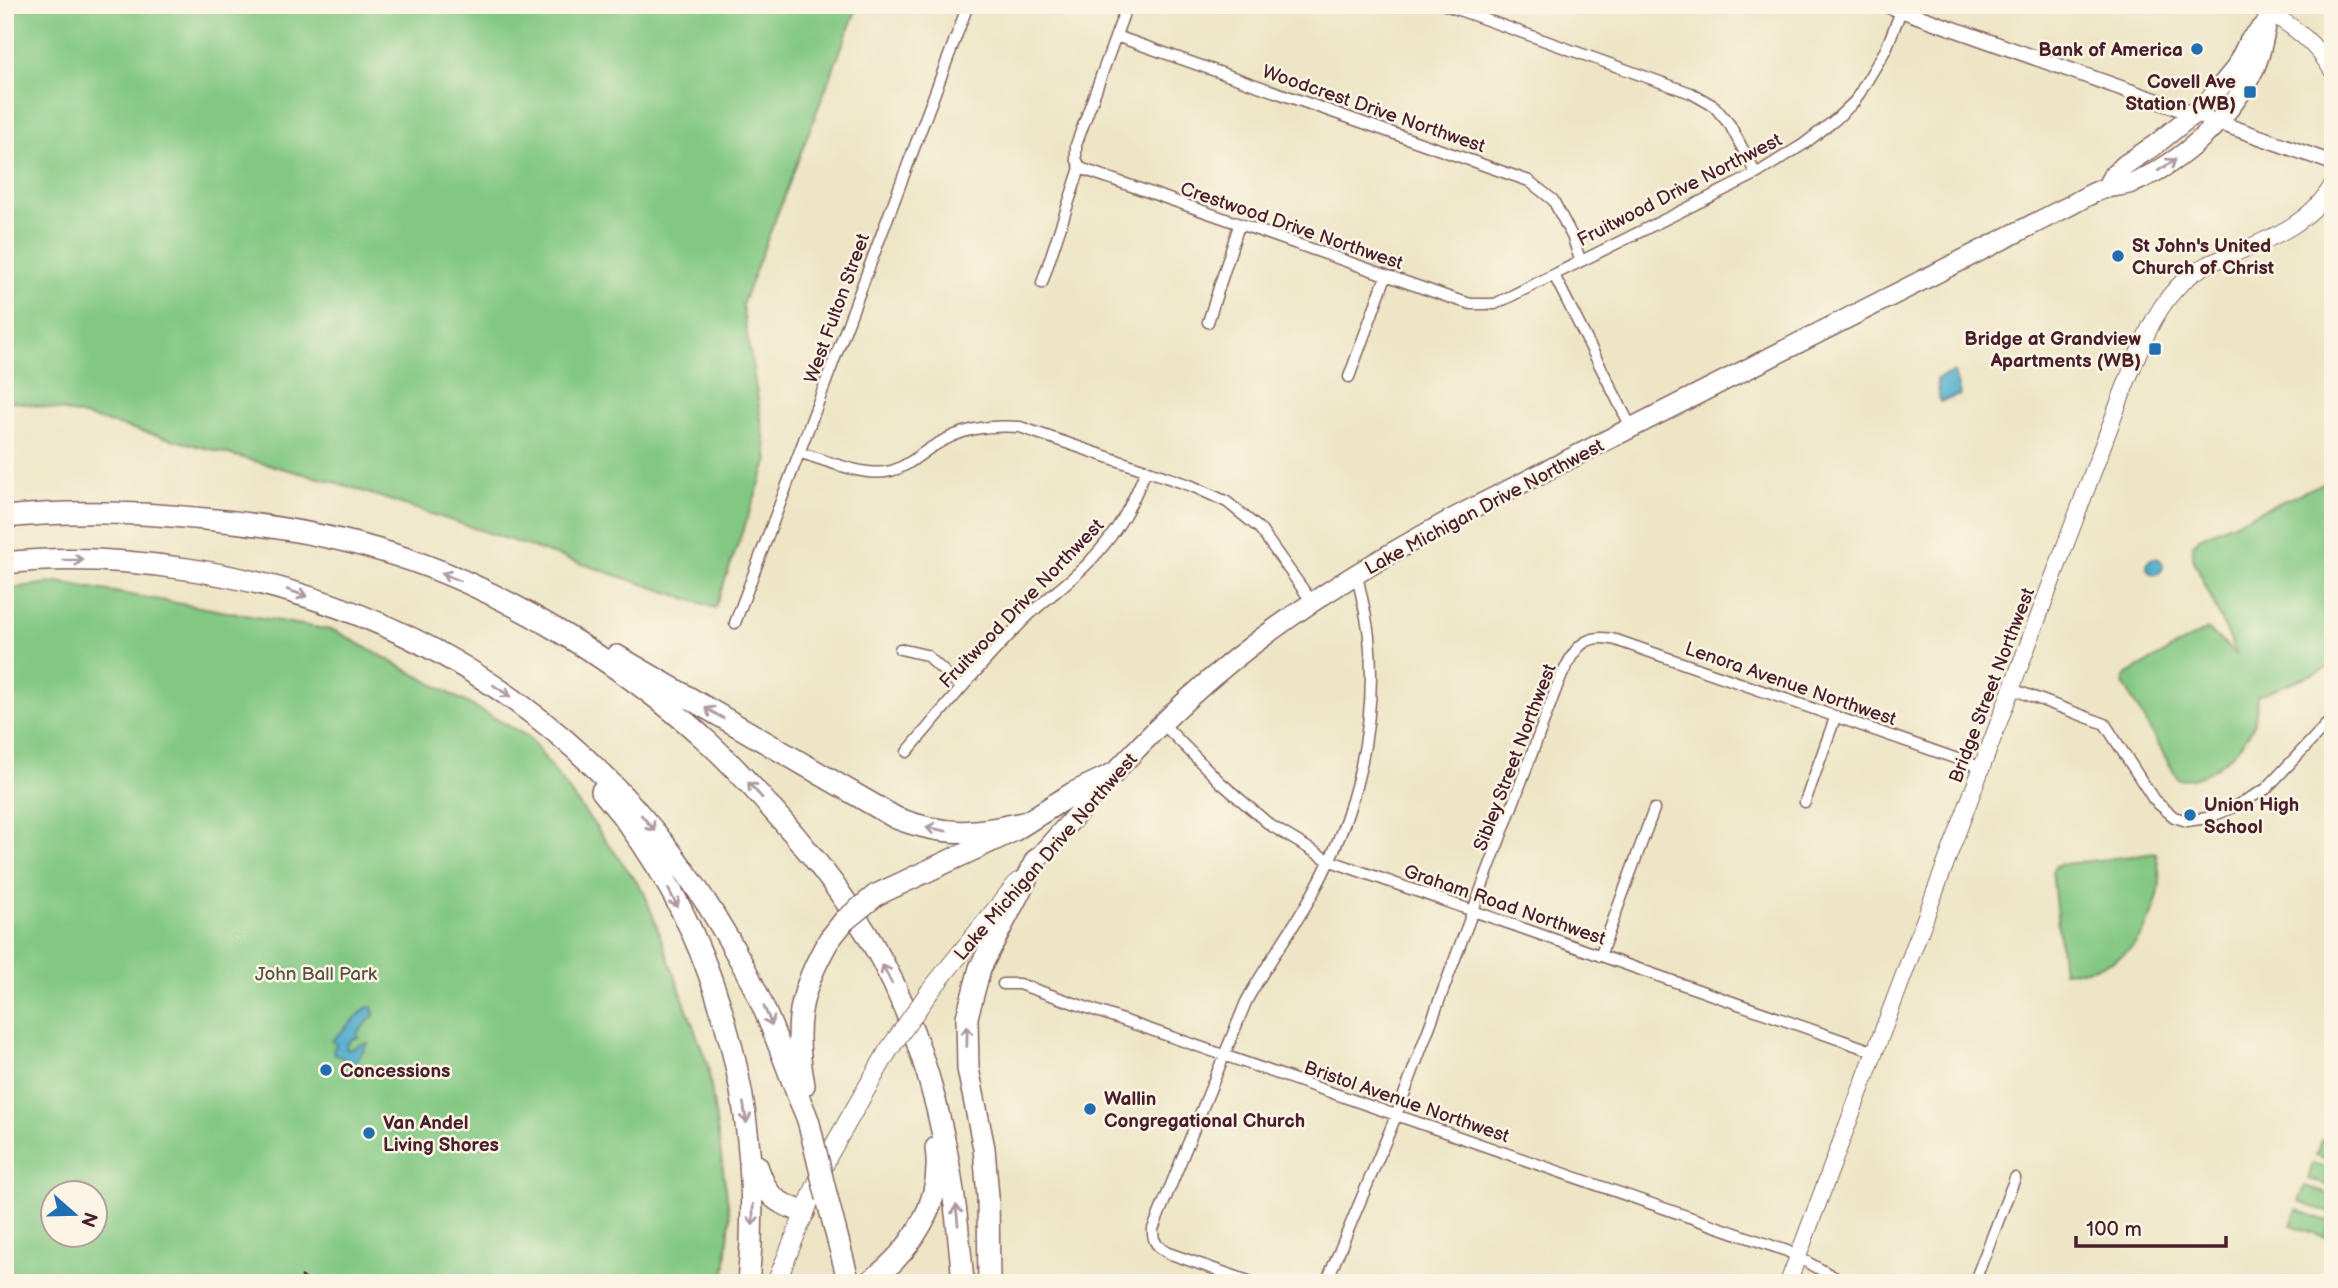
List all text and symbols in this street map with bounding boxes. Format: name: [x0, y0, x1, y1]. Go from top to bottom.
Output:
place label: Bank of America: [2038, 39, 2183, 62]
marker: Bank of America: [2189, 41, 2205, 57]
street label: Woodcrest Drive Northwest: [1259, 60, 1488, 158]
place label: Covell Ave Station (WB): [2126, 71, 2236, 116]
marker: Covell Ave Station (WB): [2242, 84, 2258, 100]
street label: Fruitwood Drive Northwest: [1574, 129, 1786, 252]
one-way arrow: [2156, 157, 2176, 171]
street label: Crestwood Drive Northwest: [1177, 177, 1406, 275]
street label: West Fulton Street: [800, 230, 875, 386]
place label: St John's United Church of Christ: [2132, 235, 2275, 280]
marker: St John's United Church of Christ: [2110, 248, 2126, 264]
place label: Bridge at Grandview Apartments (WB): [1964, 328, 2142, 373]
marker: Bridge at Grandview Apartments (WB): [2147, 341, 2163, 357]
street label: Lake Michigan Drive Northwest: [1361, 434, 1608, 580]
street label: Fruitwood Drive Northwest: [935, 514, 1109, 694]
one-way arrow: [62, 553, 85, 566]
one-way arrow: [440, 570, 462, 583]
street label: Bridge Street Northwest: [1945, 585, 2040, 786]
one-way arrow: [286, 588, 308, 600]
street label: Lenora Avenue Northwest: [1682, 637, 1899, 731]
street label: Sibley Street Northwest: [1469, 661, 1562, 854]
one-way arrow: [492, 684, 511, 698]
one-way arrow: [704, 705, 724, 719]
street label: Lake Michigan Drive Northwest: [950, 748, 1143, 965]
one-way arrow: [747, 781, 763, 799]
place label: Union High School: [2204, 794, 2299, 839]
marker: Union High School: [2182, 807, 2198, 823]
one-way arrow: [641, 814, 656, 832]
one-way arrow: [925, 822, 948, 836]
street label: Graham Road Northwest: [1400, 860, 1609, 951]
one-way arrow: [667, 887, 681, 908]
park label: John Ball Park: [255, 963, 378, 986]
one-way arrow: [880, 964, 894, 985]
one-way arrow: [762, 1005, 775, 1026]
one-way arrow: [960, 1024, 974, 1047]
street label: Bristol Avenue Northwest: [1301, 1056, 1512, 1148]
place label: Concessions: [340, 1060, 450, 1083]
marker: Concessions: [318, 1062, 334, 1078]
place label: Wallin Congregational Church: [1104, 1088, 1305, 1133]
one-way arrow: [739, 1101, 752, 1124]
marker: Wallin Congregational Church: [1082, 1101, 1098, 1117]
place label: Van Andel Living Shores: [383, 1112, 499, 1157]
marker: Van Andel Living Shores: [361, 1125, 377, 1141]
north arrow: [38, 1180, 108, 1250]
one-way arrow: [746, 1203, 760, 1226]
one-way arrow: [950, 1204, 963, 1227]
scale bar: [2076, 1204, 2226, 1248]
text: N: [75, 1209, 102, 1230]
text: 100 m: [2086, 1217, 2142, 1242]

